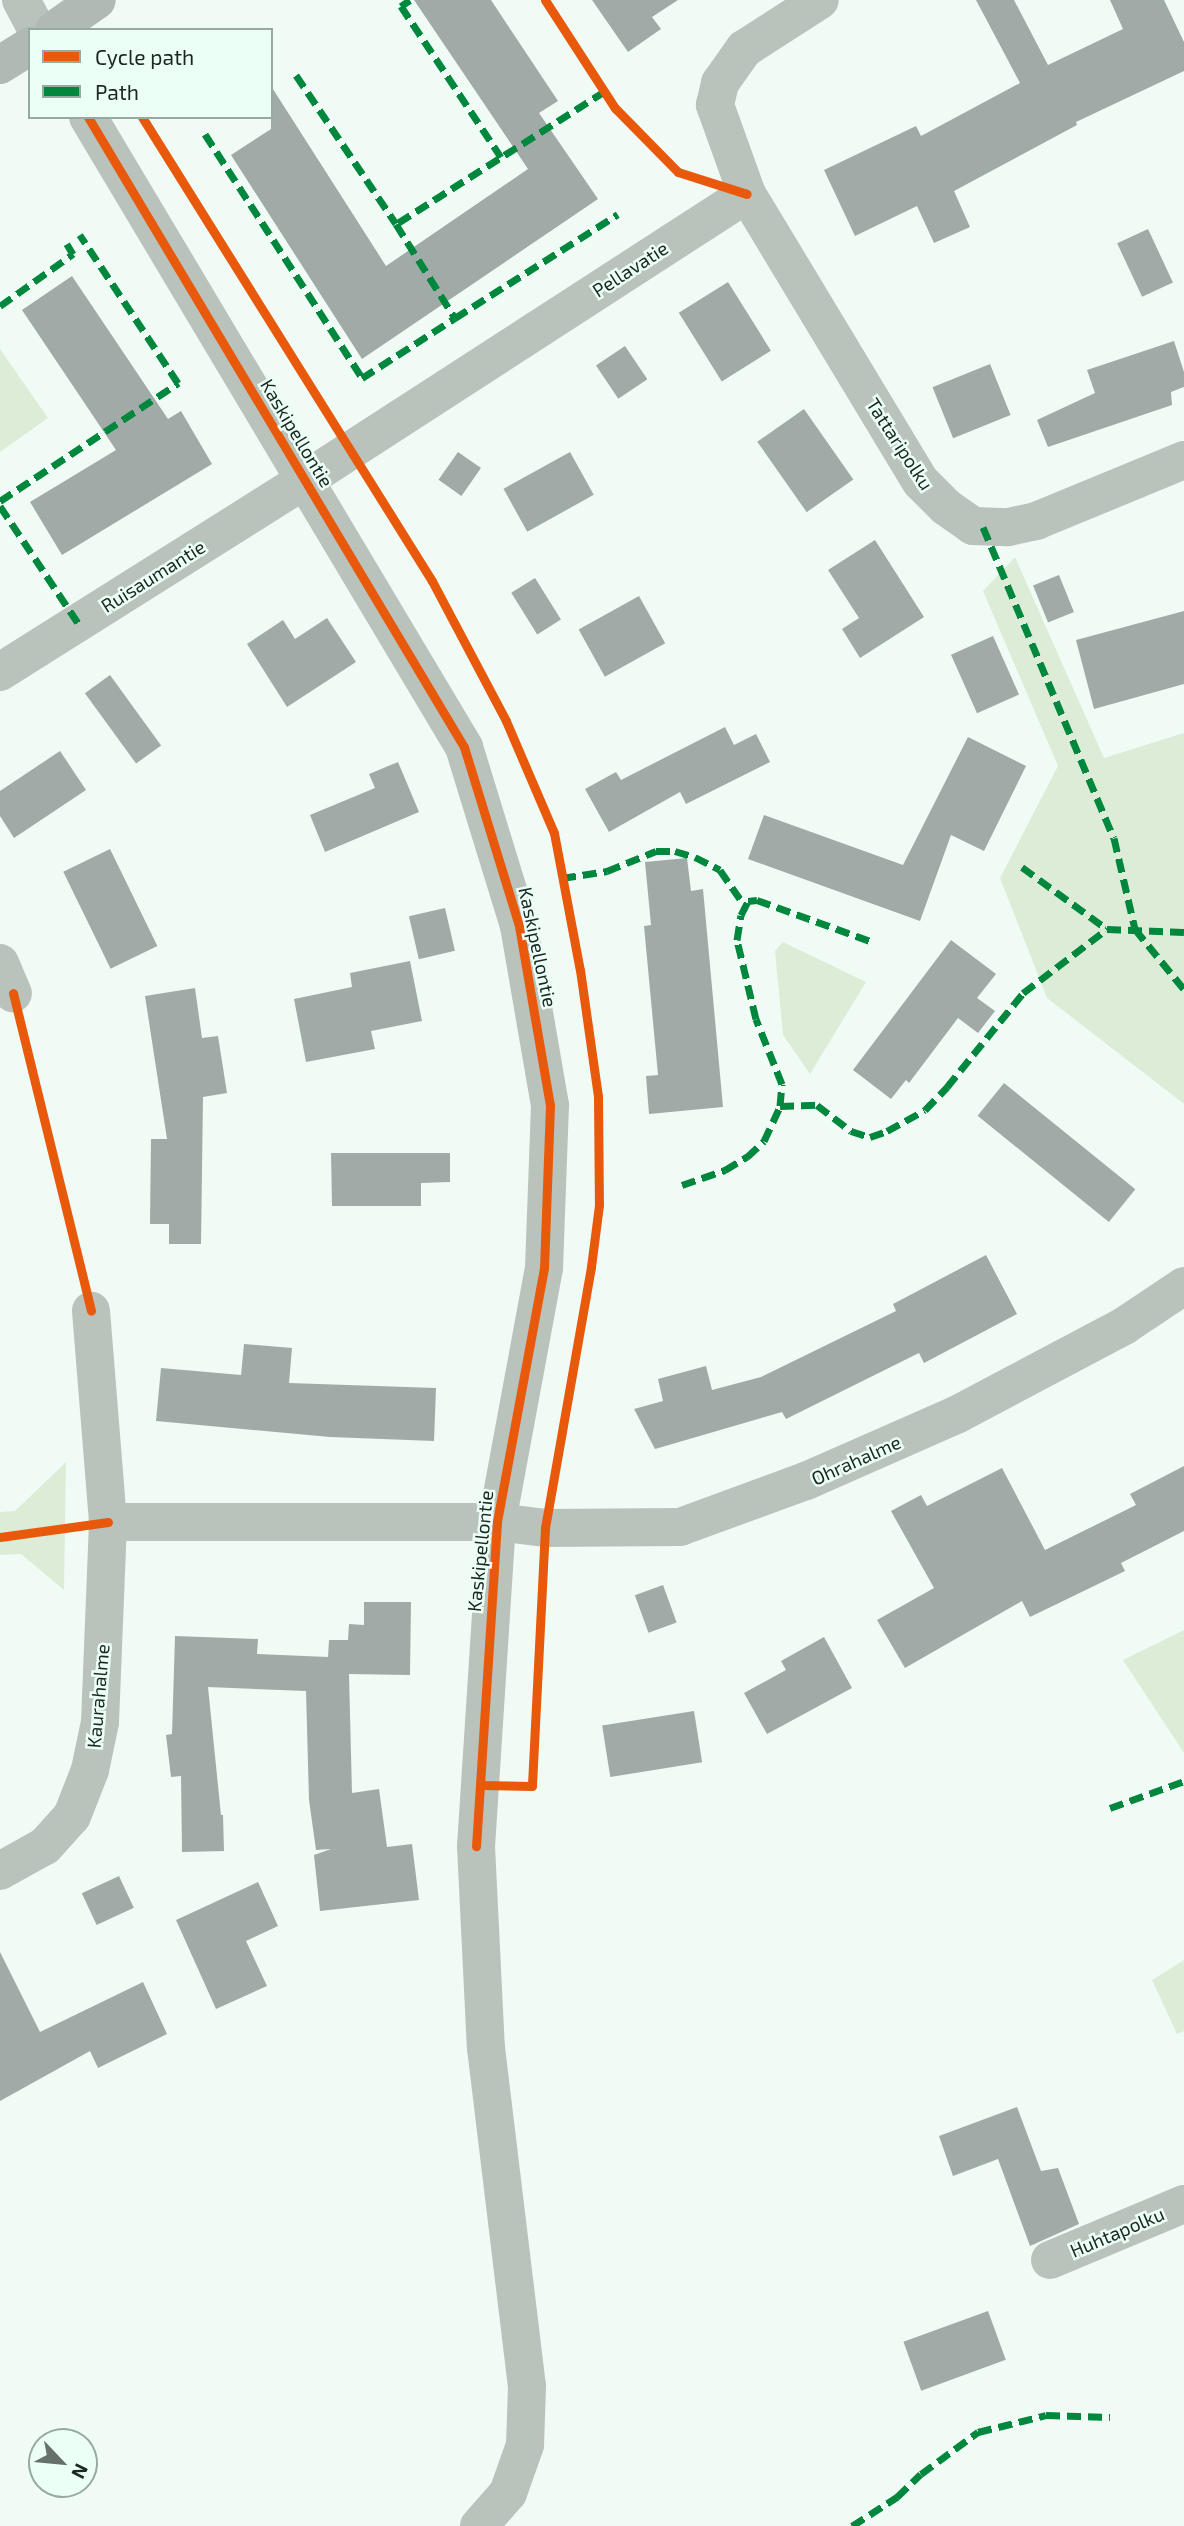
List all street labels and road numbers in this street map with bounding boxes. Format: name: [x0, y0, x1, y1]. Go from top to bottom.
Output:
street label: Pellavatie: [588, 236, 672, 302]
street label: Kaskipellontie: [256, 375, 338, 491]
street label: Tattaripolku: [862, 394, 938, 494]
street label: Ruisaumantie: [97, 535, 209, 617]
street label: Kaskipellontie: [514, 885, 562, 1009]
street label: Ohrahalme: [808, 1430, 904, 1490]
street label: Kaskipellontie: [462, 1489, 498, 1613]
street label: Kaurahalme: [82, 1643, 114, 1749]
street label: Huhtapolku: [1066, 2202, 1168, 2262]

